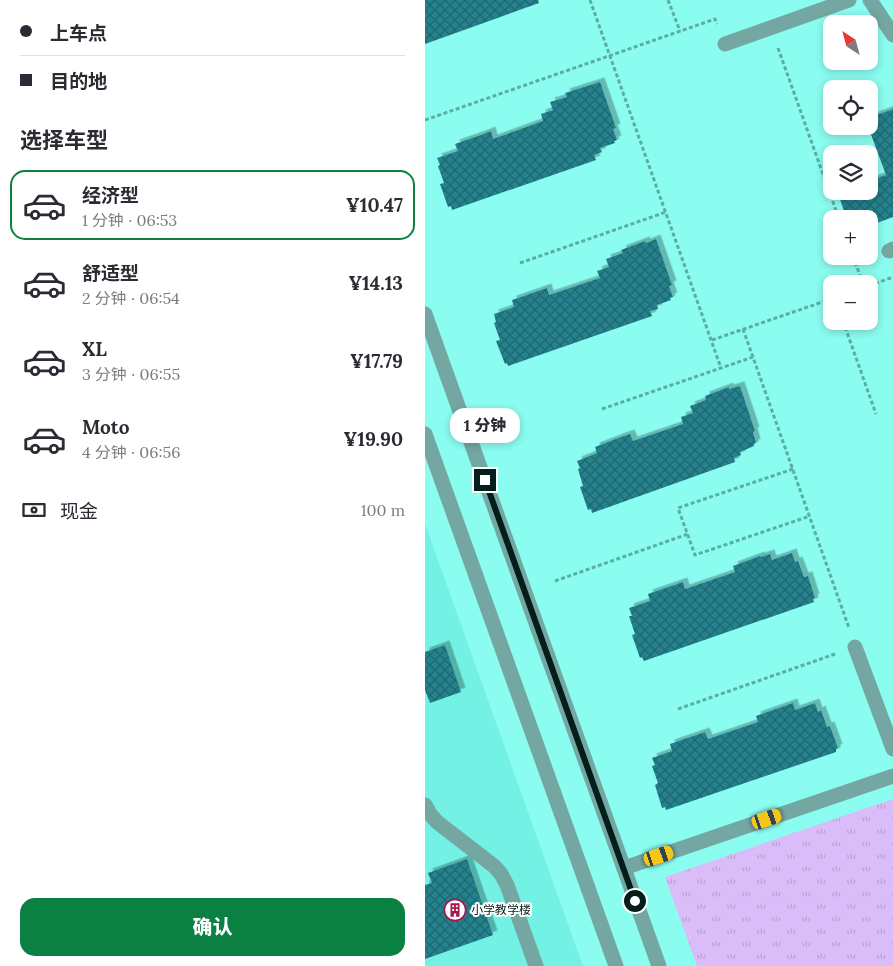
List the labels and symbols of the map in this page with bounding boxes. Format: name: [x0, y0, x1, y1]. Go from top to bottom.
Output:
north arrow: [823, 15, 877, 70]
callout: 1 分钟: [450, 408, 520, 442]
route end: [474, 469, 496, 491]
car: [750, 807, 783, 831]
car: [642, 844, 675, 868]
route start: [624, 890, 646, 912]
building icon: 小学教学楼: [443, 898, 467, 922]
place label: 小学教学楼: [471, 902, 531, 917]

